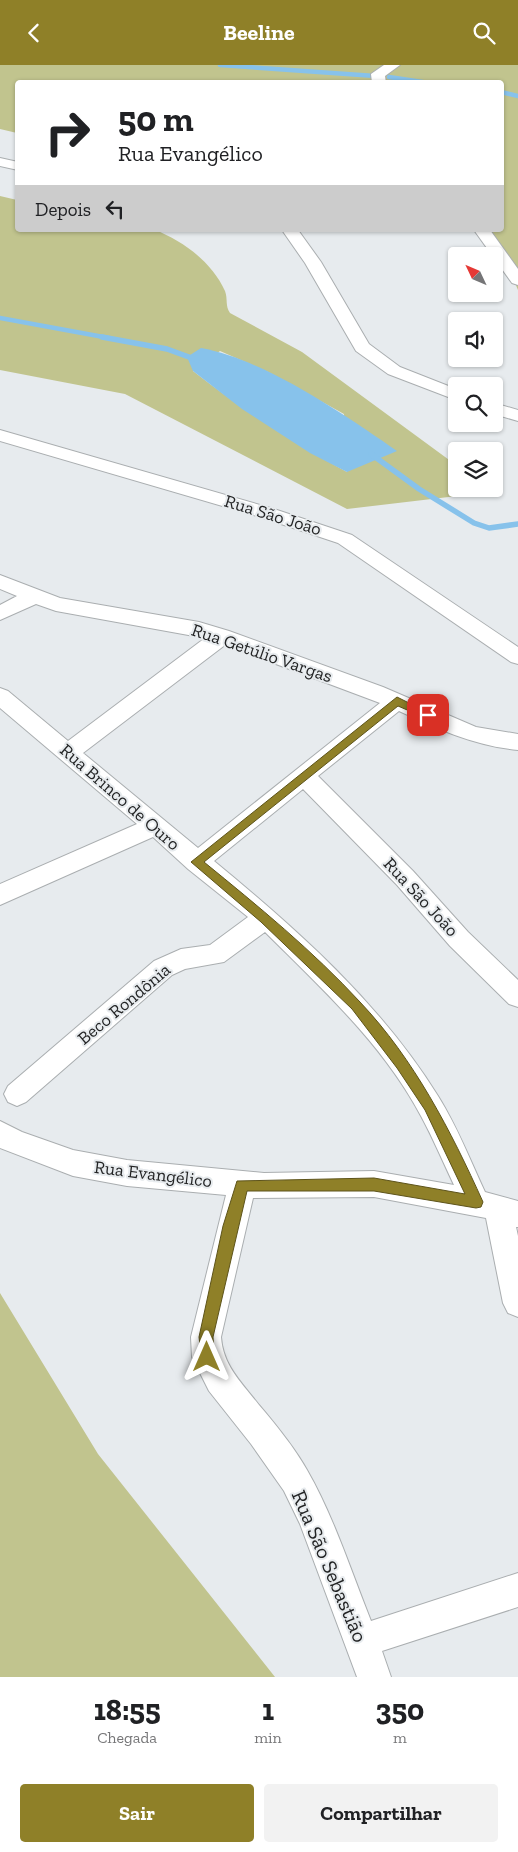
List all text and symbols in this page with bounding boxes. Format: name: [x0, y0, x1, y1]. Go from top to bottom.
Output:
icon: back: [20, 19, 48, 47]
text: Beeline: [223, 19, 295, 46]
icon: search: [470, 19, 498, 47]
text: 50 m: [118, 98, 194, 140]
icon: right: [35, 100, 100, 165]
text: Rua Evangélico: [118, 140, 263, 167]
icon: left: [101, 195, 129, 223]
text: Depois: [35, 198, 91, 221]
north arrow: [448, 247, 502, 303]
map controls: [448, 247, 503, 497]
button: sound: [448, 312, 503, 367]
button: search: [448, 377, 503, 432]
button: layers: [448, 442, 503, 497]
street label: Rua São João: [222, 490, 324, 540]
street label: Rua Getúlio Vargas: [189, 619, 335, 687]
pin: [407, 694, 449, 736]
icon: arrive: [414, 701, 442, 729]
street label: Rua Brinco de Ouro: [55, 739, 185, 855]
street label: Rua São João: [379, 853, 463, 941]
street label: Beco Rondônia: [73, 959, 175, 1049]
street label: Rua Evangélico: [93, 1156, 213, 1192]
position arrow: [180, 1330, 232, 1382]
street label: Rua São Sebastião: [287, 1486, 373, 1646]
text: 18:55: [94, 1692, 161, 1728]
text: 1: [262, 1692, 274, 1728]
text: 350: [375, 1692, 424, 1728]
text: Chegada: [97, 1728, 157, 1747]
text: min: [254, 1728, 282, 1747]
text: m: [393, 1728, 407, 1747]
button: Sair: [20, 1784, 254, 1842]
button: Compartilhar: [264, 1784, 498, 1842]

